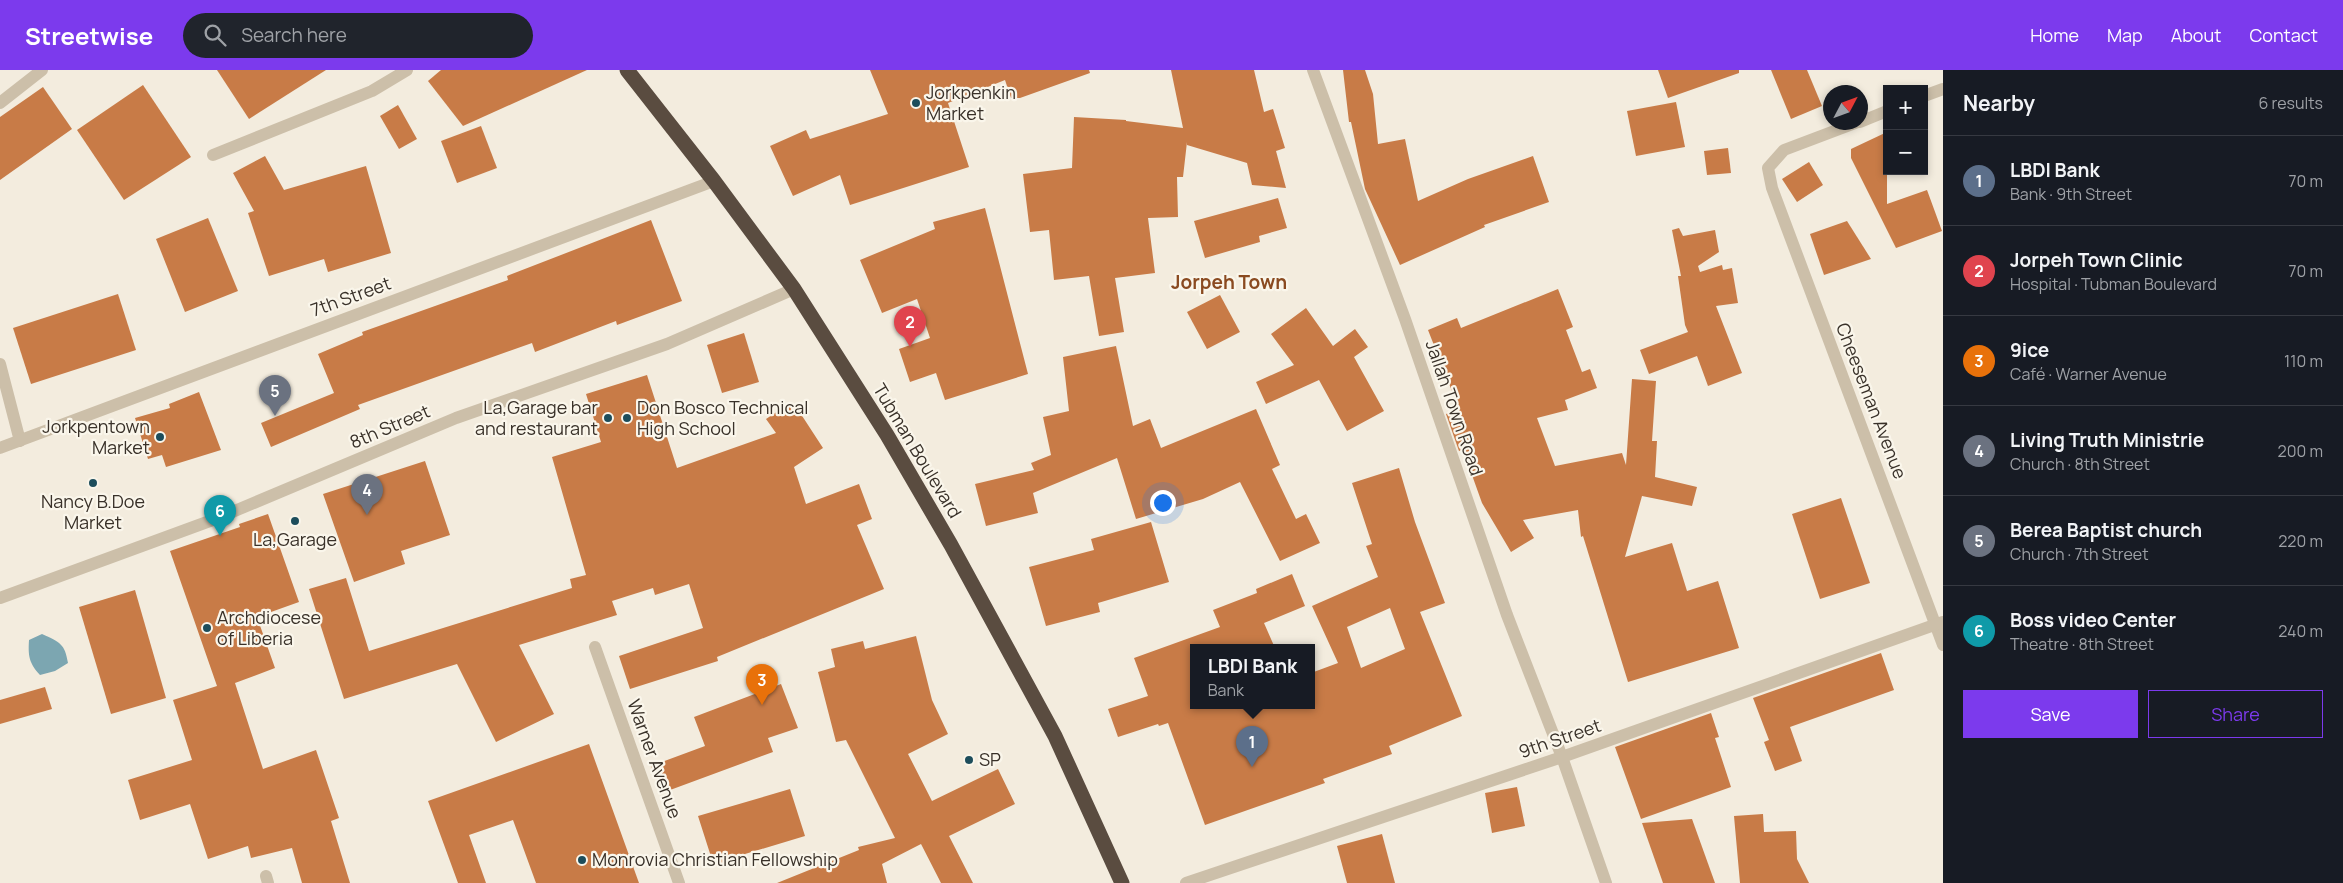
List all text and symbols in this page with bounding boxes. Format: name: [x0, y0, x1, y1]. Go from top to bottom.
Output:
search box: [183, 13, 533, 58]
text: Streetwise: [25, 19, 153, 52]
icon: search: [201, 21, 229, 49]
text: Search here: [241, 22, 347, 48]
text: Home: [2030, 23, 2079, 47]
text: Map: [2107, 23, 2143, 47]
text: About: [2171, 23, 2221, 47]
text: Contact: [2249, 23, 2318, 47]
place label: Jorkpenkin Market: [926, 80, 1016, 125]
north arrow: [1823, 85, 1868, 130]
map controls: [1883, 85, 1928, 175]
button: +: [1883, 85, 1928, 130]
text: Nearby: [1963, 89, 2035, 117]
text: 6 results: [2258, 92, 2323, 114]
marker: Jorkpenkin Market: [910, 97, 922, 109]
button: −: [1883, 130, 1928, 175]
text: LBDI Bank: [2010, 157, 2100, 183]
text: 1: [1975, 170, 1983, 192]
text: 70 m: [2288, 170, 2323, 192]
text: Bank · 9th Street: [2010, 183, 2132, 205]
text: Jorpeh Town Clinic: [2010, 247, 2183, 273]
text: 2: [1974, 260, 1984, 282]
text: 70 m: [2288, 260, 2323, 282]
district label: Jorpeh Town: [1171, 269, 1287, 295]
street label: 7th Street: [307, 271, 394, 322]
text: Hospital · Tubman Boulevard: [2010, 273, 2217, 295]
pin: 2: [894, 306, 926, 347]
street label: Cheeseman Avenue: [1831, 319, 1913, 482]
street label: Jallah Town Road: [1421, 337, 1489, 478]
text: 9ice: [2010, 337, 2049, 363]
text: 3: [1974, 350, 1984, 372]
text: 110 m: [2284, 350, 2323, 372]
text: Café · Warner Avenue: [2010, 363, 2167, 385]
pin: 5: [259, 375, 291, 416]
street label: Tubman Boulevard: [868, 379, 968, 522]
place label: La,Garage bar and restaurant: [475, 395, 598, 440]
place label: Don Bosco Technical High School: [637, 395, 808, 440]
street label: 8th Street: [346, 398, 433, 454]
marker: La,Garage bar and restaurant: [602, 412, 614, 424]
marker: Don Bosco Technical High School: [621, 412, 633, 424]
place label: Jorkpentown Market: [42, 414, 150, 459]
text: Living Truth Ministrie: [2010, 427, 2204, 453]
marker: Jorkpentown Market: [154, 431, 166, 443]
text: 4: [1974, 440, 1984, 462]
text: 200 m: [2278, 440, 2323, 462]
text: Church · 8th Street: [2010, 453, 2150, 475]
pin: 4: [351, 474, 383, 515]
marker: Nancy B.Doe Market: [87, 477, 99, 489]
place label: Nancy B.Doe Market: [41, 489, 145, 534]
your location: [1150, 490, 1176, 516]
pin: 6: [204, 495, 236, 536]
marker: La,Garage: [289, 515, 301, 527]
text: Berea Baptist church: [2010, 517, 2202, 543]
place label: La,Garage: [253, 527, 337, 551]
text: 5: [1974, 530, 1984, 552]
text: 220 m: [2278, 530, 2323, 552]
text: Church · 7th Street: [2010, 543, 2149, 565]
place label: Archdiocese of Liberia: [217, 605, 321, 650]
text: Boss video Center: [2010, 607, 2176, 633]
text: 6: [1974, 620, 1984, 642]
text: 240 m: [2278, 620, 2323, 642]
marker: Archdiocese of Liberia: [201, 622, 213, 634]
text: Theatre · 8th Street: [2010, 633, 2154, 655]
popup: [1190, 644, 1315, 709]
text: LBDI Bank: [1208, 653, 1297, 679]
pin: 3: [746, 664, 778, 705]
text: Bank: [1208, 679, 1244, 701]
button: Save: [1963, 690, 2138, 738]
button: Share: [2148, 690, 2323, 738]
street label: Warner Avenue: [622, 696, 688, 822]
street label: 9th Street: [1515, 713, 1604, 763]
pin: 1: [1236, 726, 1268, 767]
place label: SP: [979, 747, 1001, 771]
marker: SP: [963, 754, 975, 766]
place label: Monrovia Christian Fellowship: [592, 847, 838, 871]
marker: Monrovia Christian Fellowship: [576, 854, 588, 866]

